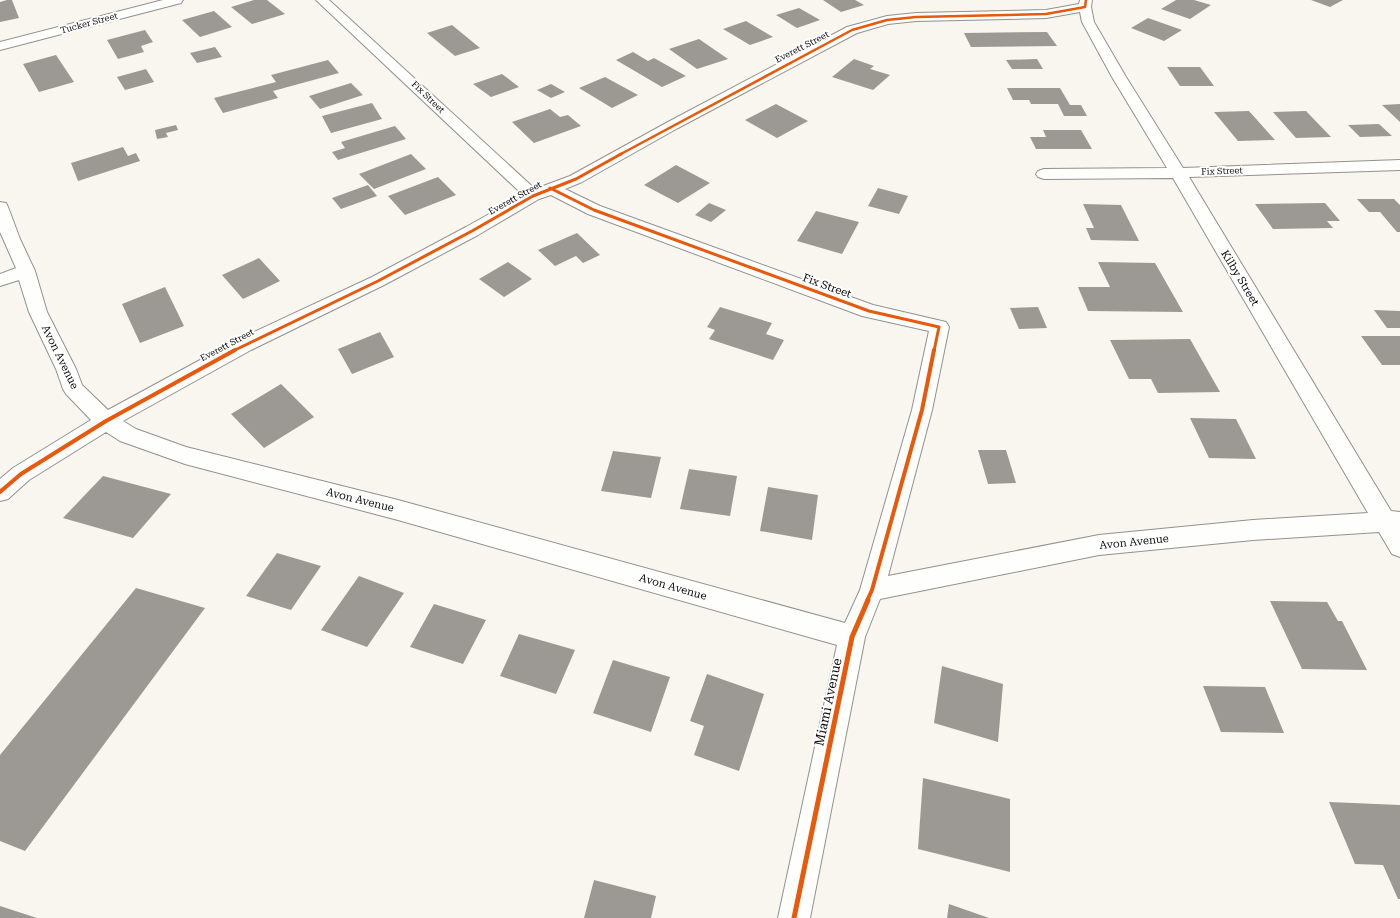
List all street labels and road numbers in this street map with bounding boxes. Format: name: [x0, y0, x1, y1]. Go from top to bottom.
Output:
street label: Tucker Street: [59, 10, 119, 35]
street label: Everett Street: [773, 29, 831, 65]
street label: Fix Street: [410, 79, 447, 115]
street label: Fix Street: [1201, 165, 1244, 177]
street label: Everett Street: [487, 179, 544, 217]
street label: Kilby Street: [1218, 248, 1262, 308]
street label: Fix Street: [801, 271, 853, 301]
street label: Avon Avenue: [39, 323, 81, 391]
street label: Everett Street: [199, 326, 256, 363]
street label: Avon Avenue: [325, 485, 395, 515]
street label: Avon Avenue: [1099, 532, 1169, 552]
street label: Avon Avenue: [638, 571, 708, 603]
street label: Miami Avenue: [811, 657, 845, 747]

